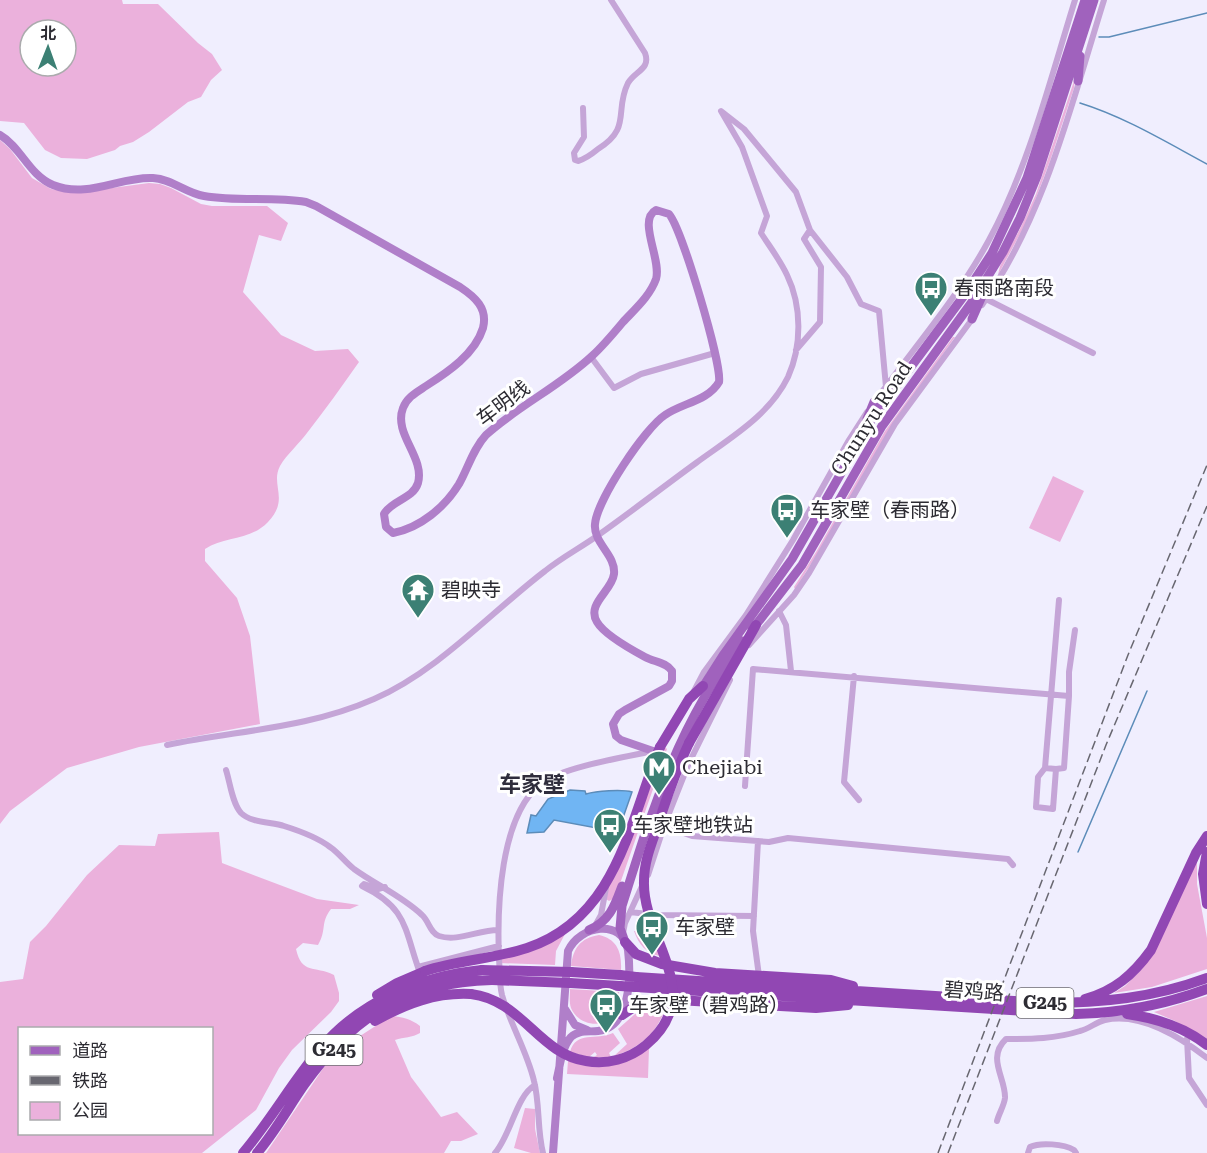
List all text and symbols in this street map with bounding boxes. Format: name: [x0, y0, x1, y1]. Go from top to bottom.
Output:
north arrow: [18, 18, 78, 78]
text: 北: [40, 24, 56, 43]
bus stop icon: 春雨路南段: [913, 270, 949, 317]
place label: 春雨路南段: [954, 276, 1054, 300]
street label: Chunyu Road: [825, 356, 917, 479]
street label: 车明线: [472, 375, 534, 431]
bus stop icon: 车家壁（春雨路）: [769, 492, 805, 539]
place label: 车家壁（春雨路）: [810, 498, 970, 522]
temple icon: 碧映寺: [400, 572, 436, 619]
place label: 碧映寺: [441, 578, 501, 602]
metro station icon: Chejiabi: [641, 749, 677, 796]
place label: Chejiabi: [682, 755, 763, 779]
district label: 车家壁: [499, 772, 565, 797]
bus stop icon: 车家壁地铁站: [592, 807, 628, 854]
place label: 车家壁地铁站: [633, 813, 753, 837]
bus stop icon: 车家壁: [634, 909, 670, 956]
place label: 车家壁: [675, 915, 735, 939]
street label: 碧鸡路: [943, 977, 1005, 1005]
bus stop icon: 车家壁（碧鸡路）: [588, 987, 624, 1034]
road number: G245: [1016, 988, 1074, 1018]
place label: 车家壁（碧鸡路）: [629, 993, 789, 1017]
legend: [18, 1027, 213, 1135]
road number: G245: [306, 1035, 362, 1065]
text: 道路: [72, 1040, 108, 1061]
text: 铁路: [72, 1070, 108, 1091]
text: 公园: [72, 1100, 108, 1121]

